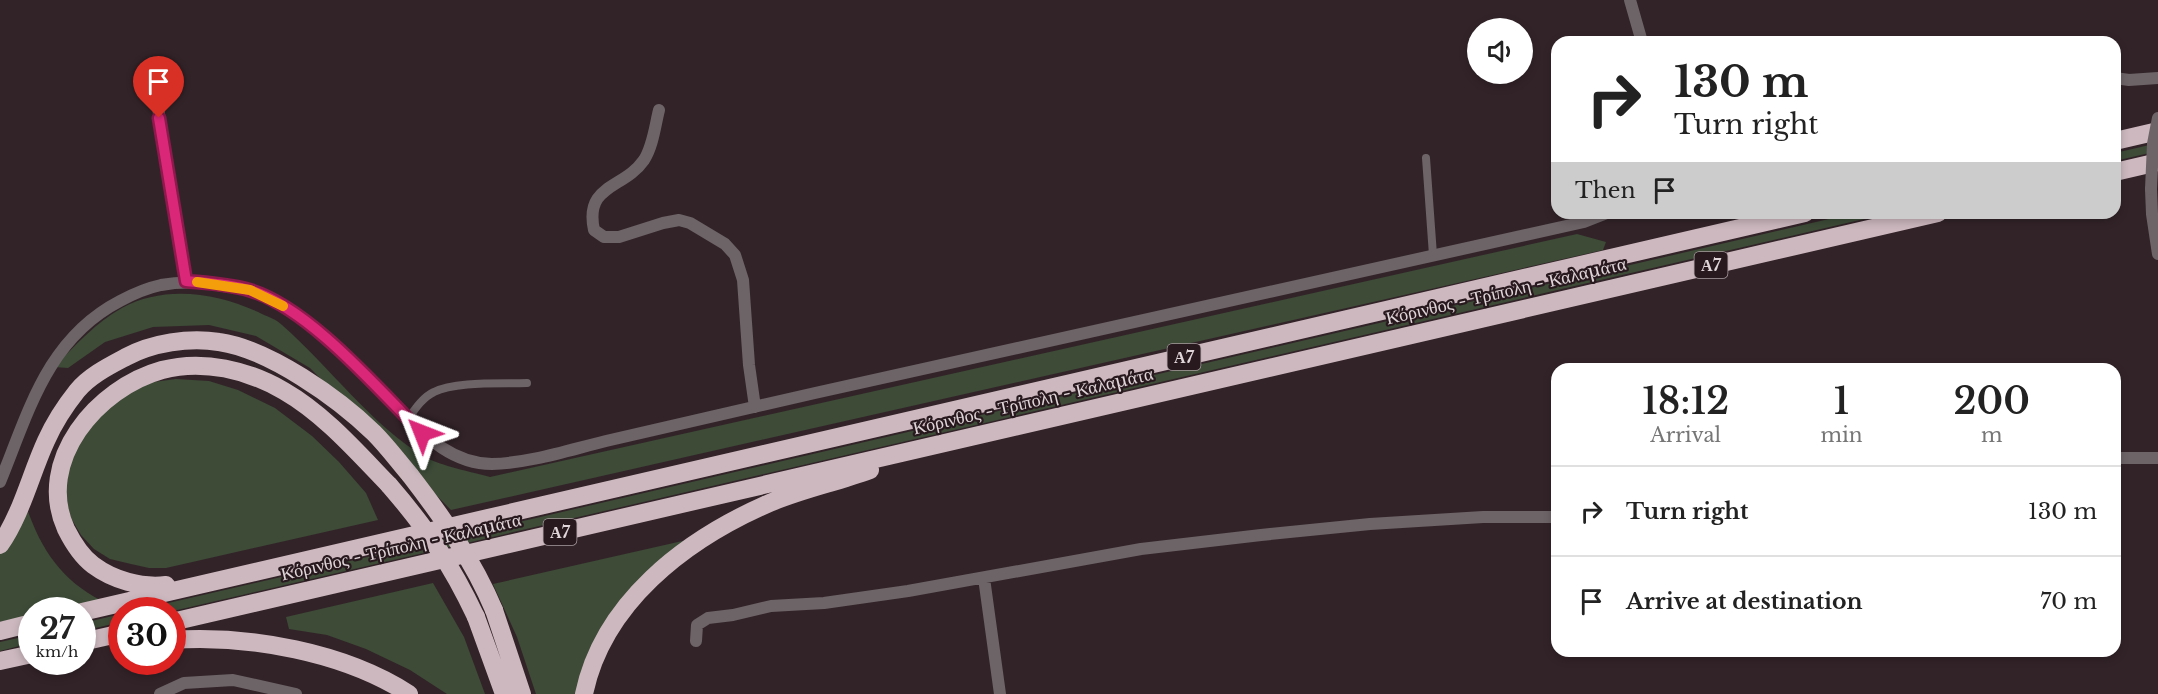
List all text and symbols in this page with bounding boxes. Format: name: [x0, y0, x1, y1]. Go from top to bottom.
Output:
map controls: [1467, 18, 1533, 84]
button: sound: [1467, 18, 1533, 84]
pin: [133, 56, 184, 118]
text: 130 m: [1674, 56, 1808, 108]
icon: right: [1575, 60, 1653, 138]
icon: arrive: [142, 65, 175, 98]
text: Turn right: [1674, 108, 1818, 141]
icon: arrive: [1648, 174, 1681, 207]
text: Then: [1575, 177, 1636, 204]
street label: Κόρινθος - Τρίπολη - Καλαμάτα: [1384, 252, 1629, 329]
road number: Α7: [1694, 252, 1728, 278]
road number: Α7: [1168, 344, 1200, 370]
street label: Κόρινθος - Τρίπολη - Καλαμάτα: [911, 362, 1156, 439]
text: 18:12: [1642, 379, 1729, 424]
text: 1: [1834, 379, 1849, 424]
text: 200: [1953, 379, 2030, 424]
position arrow: [390, 401, 454, 465]
text: Arrival: [1650, 423, 1721, 447]
text: min: [1820, 423, 1862, 447]
text: m: [1981, 423, 2002, 447]
icon: right: [1575, 495, 1608, 528]
text: Turn right: [1626, 498, 1748, 525]
text: 130 m: [2028, 498, 2097, 525]
street label: Κόρινθος - Τρίπολη - Καλαμάτα: [279, 508, 524, 585]
road number: Α7: [544, 519, 576, 545]
icon: arrive: [1575, 585, 1608, 618]
text: Arrive at destination: [1626, 588, 1863, 615]
text: 70 m: [2040, 588, 2097, 615]
speed limit sign: 30: [108, 597, 186, 675]
text: 27: [39, 610, 75, 647]
text: km/h: [36, 642, 78, 661]

